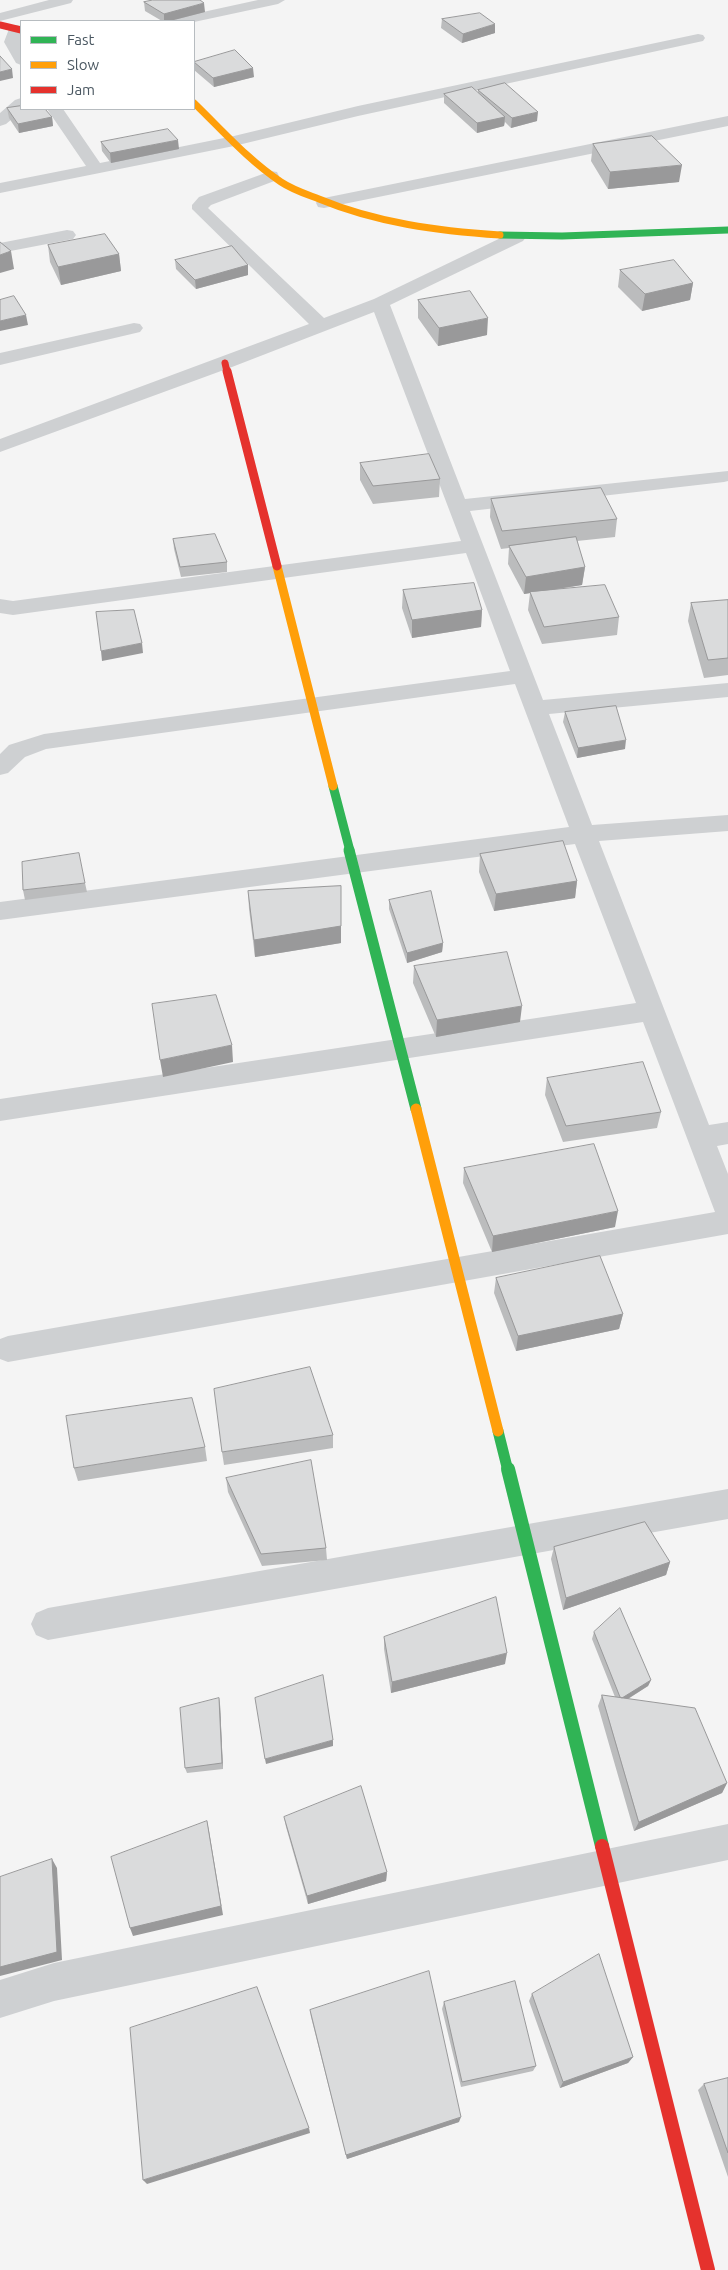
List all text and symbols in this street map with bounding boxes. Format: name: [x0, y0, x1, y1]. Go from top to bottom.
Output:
legend: [20, 20, 195, 110]
text: Fast: [67, 31, 94, 48]
text: Slow: [67, 56, 99, 73]
text: Jam: [67, 81, 95, 98]

